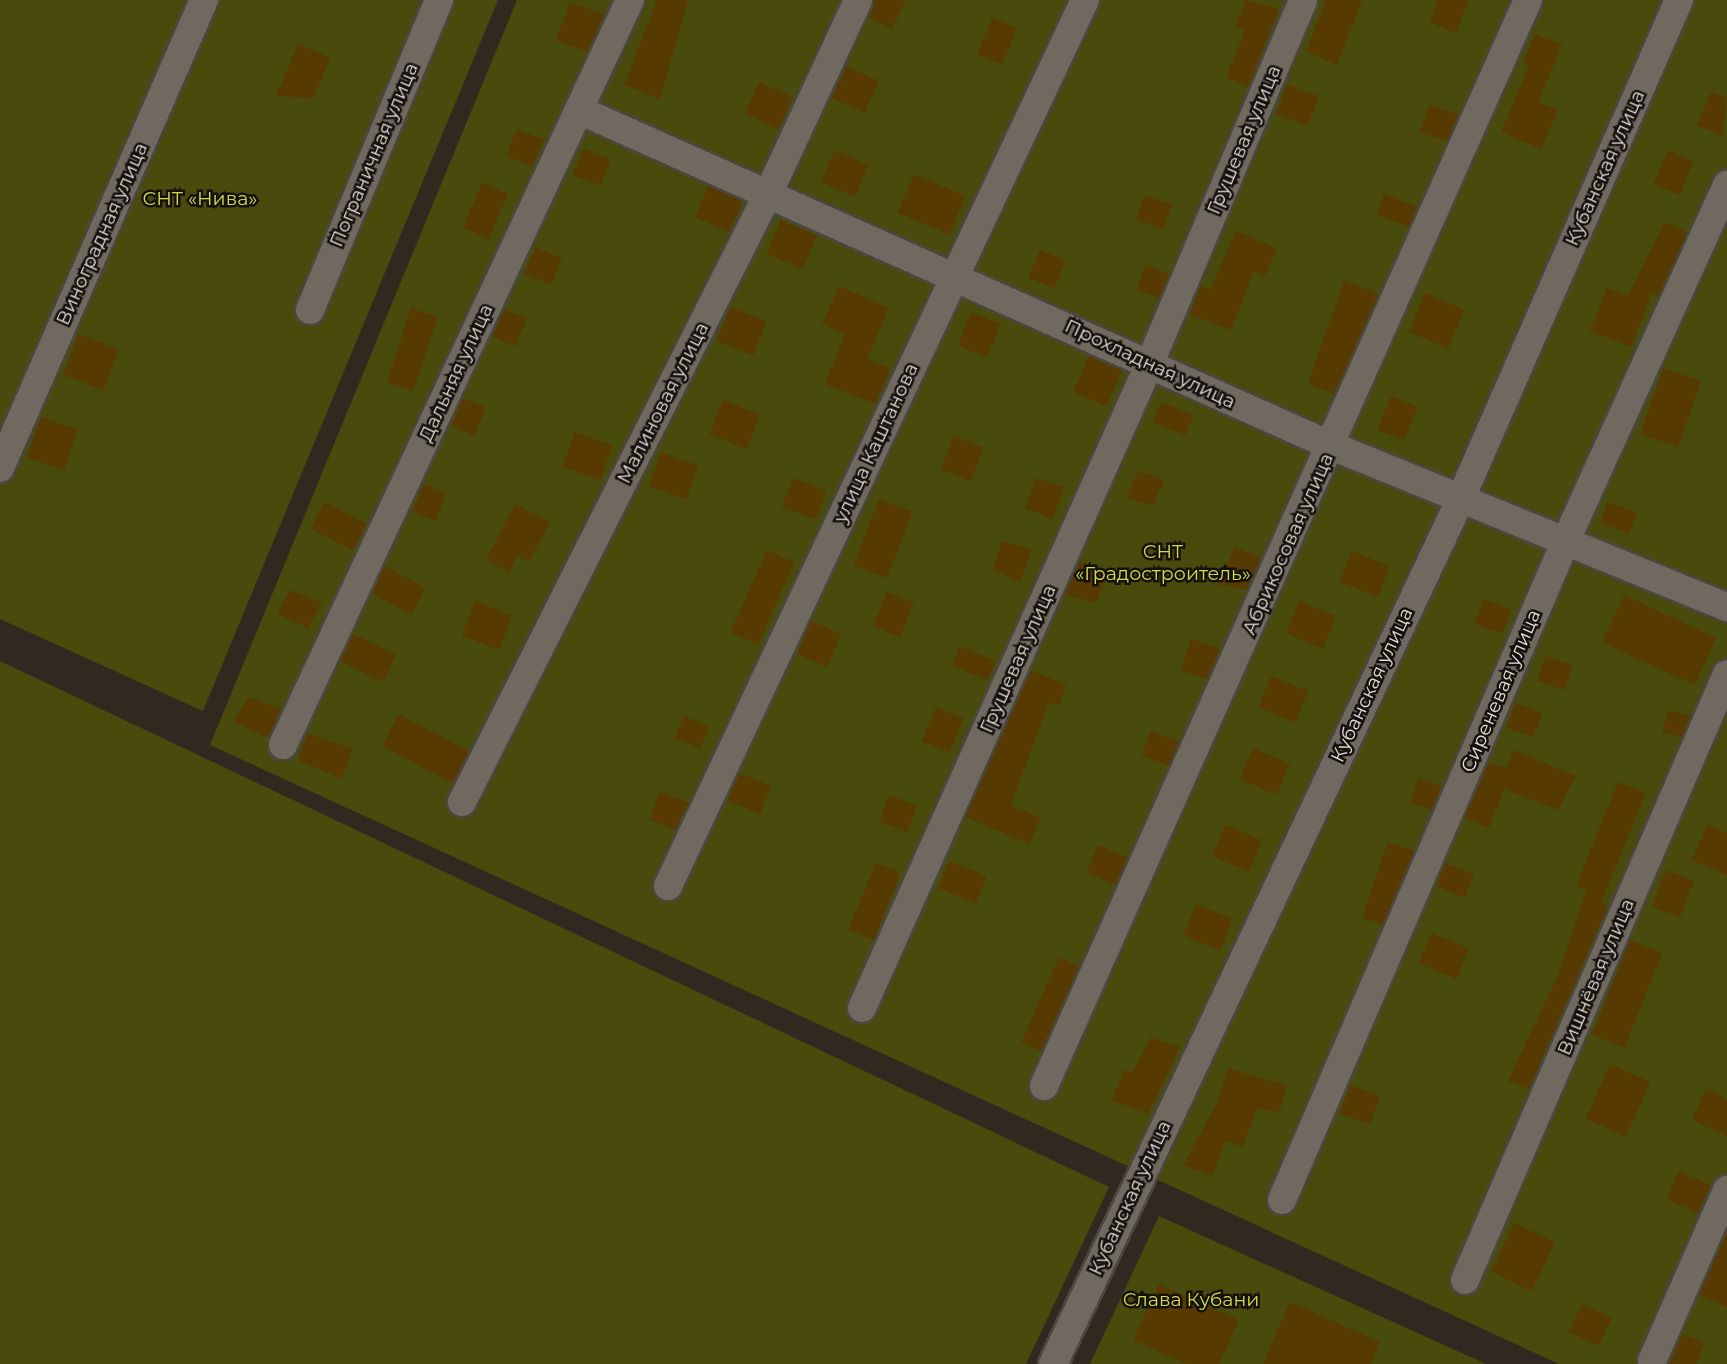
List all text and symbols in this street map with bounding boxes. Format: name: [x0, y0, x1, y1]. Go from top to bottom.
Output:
street label: Пограничная улица: [325, 59, 423, 251]
street label: Грушевая улица: [1202, 62, 1286, 218]
street label: Кубанская улица: [1560, 87, 1650, 249]
street label: Виноградная улица: [51, 139, 153, 329]
park label: СНТ «Нива»: [143, 188, 257, 210]
street label: Дальняя улица: [414, 301, 498, 445]
street label: Прохладная улица: [1061, 314, 1239, 414]
street label: Малиновая улица: [612, 319, 714, 487]
street label: улица Каштанова: [829, 359, 923, 527]
street label: Абрикосовая улица: [1238, 450, 1338, 638]
park label: СНТ «Градостроитель»: [1075, 541, 1251, 585]
street label: Грушевая улица: [975, 581, 1061, 737]
street label: Кубанская улица: [1326, 604, 1418, 766]
street label: Сиреневая улица: [1456, 606, 1546, 776]
street label: Вишнёвая улица: [1553, 895, 1639, 1059]
street label: Кубанская улица: [1084, 1117, 1176, 1279]
park label: Слава Кубани: [1123, 1289, 1259, 1311]

